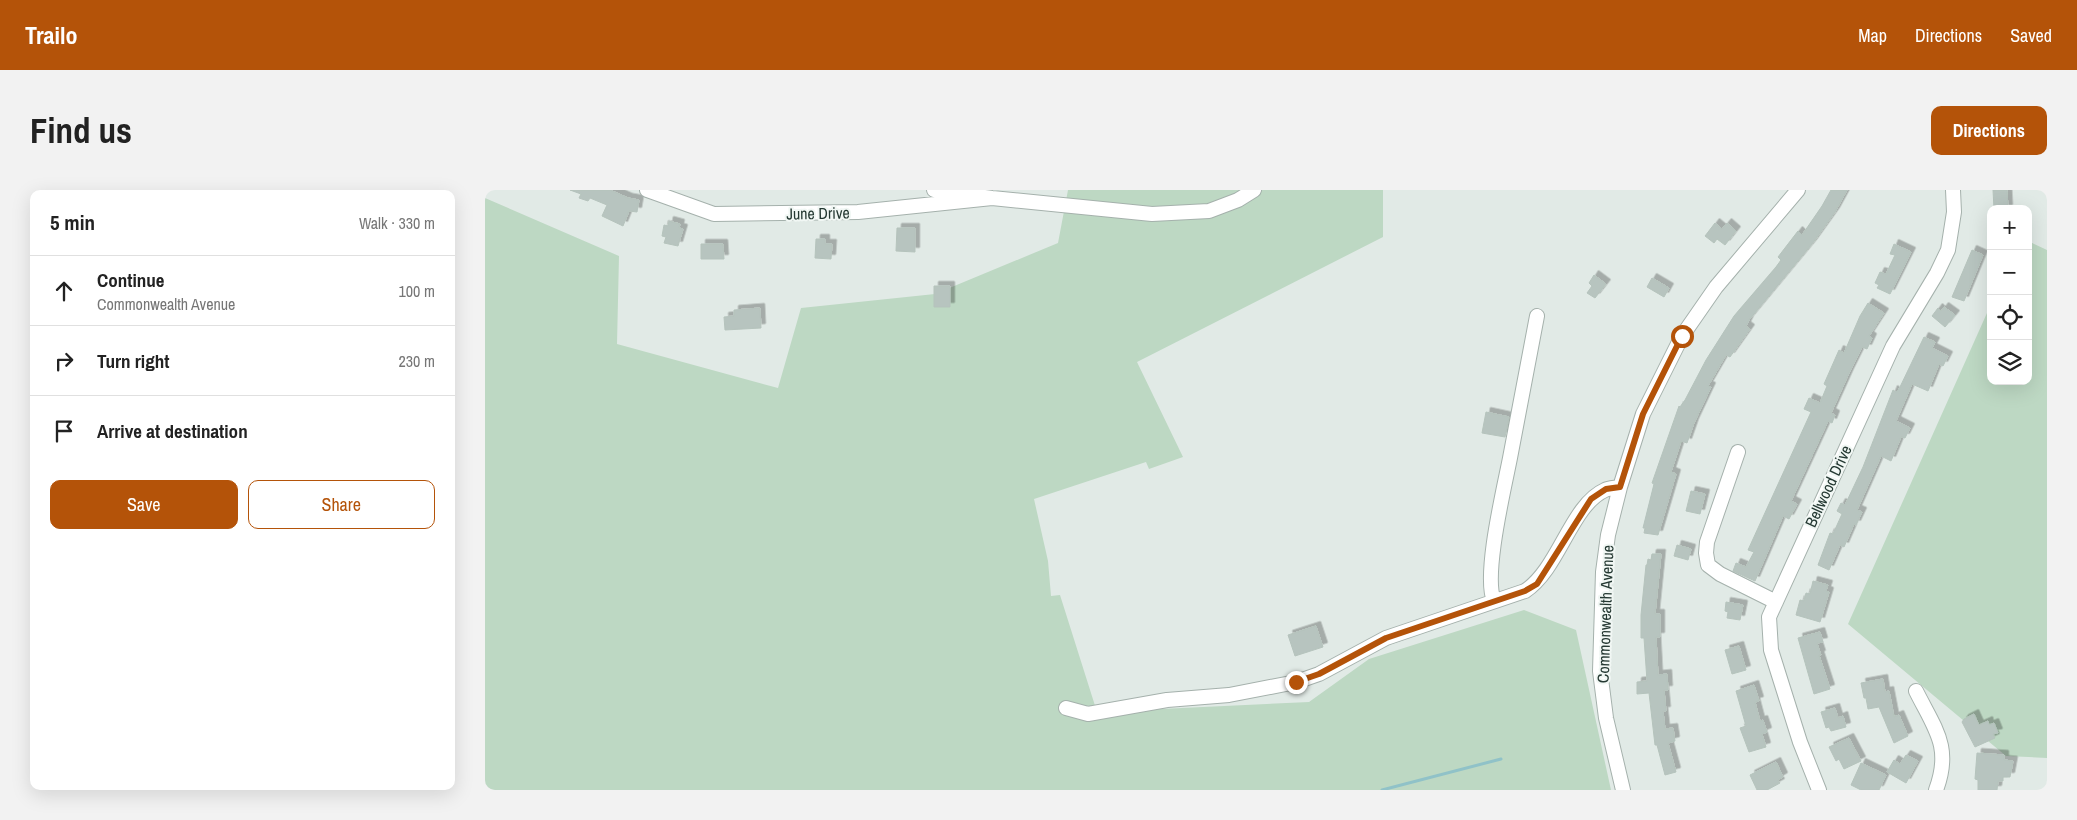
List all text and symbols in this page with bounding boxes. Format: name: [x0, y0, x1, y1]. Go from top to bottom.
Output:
text: Trailo: [25, 19, 78, 51]
text: Map: [1858, 23, 1887, 48]
text: Directions: [1915, 23, 1982, 48]
text: Saved: [2010, 23, 2052, 48]
button: Directions: [1931, 106, 2047, 155]
text: Find us: [30, 107, 132, 154]
street label: June Drive: [786, 201, 850, 225]
map controls: [1987, 205, 2032, 385]
button: +: [1987, 205, 2032, 250]
text: 5 min: [50, 208, 95, 237]
text: Walk · 330 m: [359, 212, 435, 234]
button: −: [1987, 250, 2032, 295]
text: Continue: [97, 267, 165, 293]
icon: ahead: [50, 277, 78, 305]
text: 100 m: [399, 280, 435, 302]
text: Commonwealth Avenue: [97, 293, 235, 315]
button: locate: [1987, 295, 2032, 340]
route start: [1671, 325, 1694, 348]
button: layers: [1987, 340, 2032, 385]
icon: right: [50, 347, 78, 375]
text: Turn right: [97, 348, 169, 374]
text: 230 m: [399, 350, 435, 372]
icon: arrive: [50, 417, 78, 445]
text: Arrive at destination: [97, 418, 248, 444]
street label: Bellwood Drive: [1799, 441, 1857, 531]
button: Save: [50, 480, 238, 529]
button: Share: [248, 480, 435, 529]
street label: Commonwealth Avenue: [1592, 544, 1618, 684]
route end: [1285, 671, 1308, 694]

